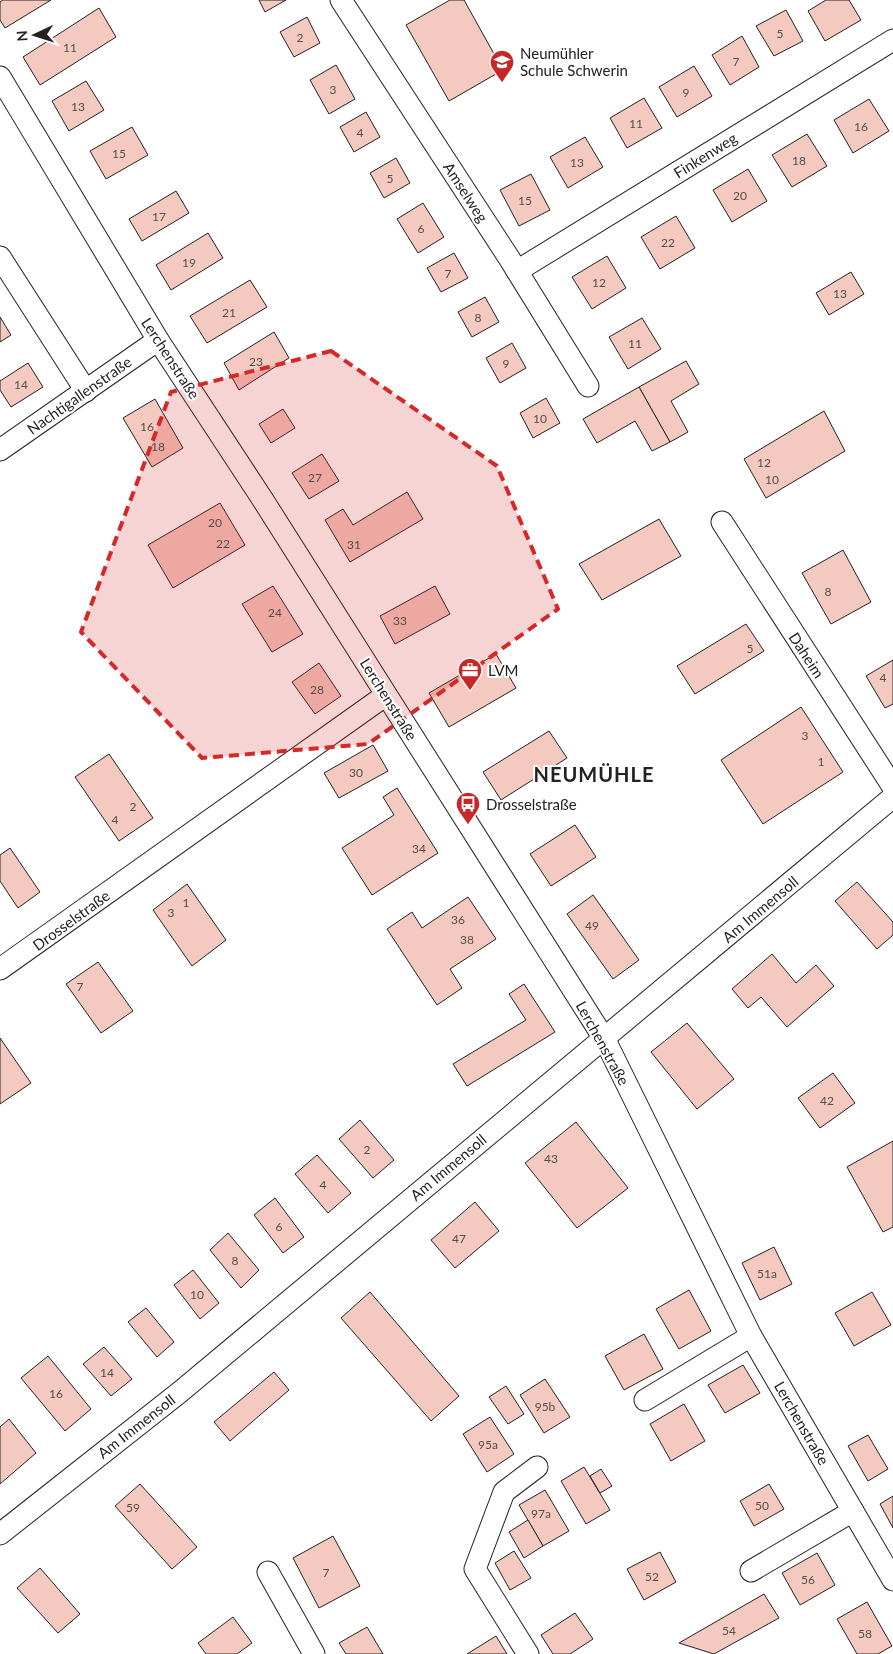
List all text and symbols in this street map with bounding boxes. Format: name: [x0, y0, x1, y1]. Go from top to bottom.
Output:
north arrow: [10, 10, 60, 60]
house number: 5: [777, 26, 784, 41]
text: N: [13, 30, 30, 42]
house number: 2: [297, 30, 304, 45]
house number: 11: [63, 40, 77, 55]
place label: Neumühler Schule Schwerin: [520, 44, 628, 79]
school or university icon: Neumühler Schule Schwerin: [489, 49, 515, 83]
house number: 7: [733, 54, 740, 69]
house number: 3: [330, 82, 337, 97]
house number: 9: [683, 85, 690, 100]
house number: 13: [71, 99, 85, 114]
house number: 11: [629, 116, 643, 131]
house number: 16: [854, 119, 868, 134]
house number: 4: [357, 125, 364, 140]
street label: Finkenweg: [670, 128, 740, 182]
house number: 15: [112, 146, 126, 161]
house number: 18: [792, 153, 806, 168]
house number: 13: [570, 155, 584, 170]
street label: Amselweg: [440, 159, 492, 226]
house number: 5: [387, 171, 394, 186]
house number: 20: [733, 188, 747, 203]
house number: 15: [518, 193, 532, 208]
house number: 17: [152, 209, 166, 224]
house number: 6: [418, 221, 425, 236]
house number: 22: [661, 235, 675, 250]
house number: 19: [182, 255, 196, 270]
house number: 7: [445, 266, 452, 281]
house number: 12: [592, 275, 606, 290]
house number: 13: [833, 286, 847, 301]
house number: 21: [222, 305, 236, 320]
house number: 8: [475, 310, 482, 325]
street label: Lerchenstraße: [138, 314, 204, 402]
house number: 11: [628, 336, 642, 351]
street label: Nachtigallenstraße: [23, 352, 135, 438]
house number: 23: [249, 354, 263, 369]
house number: 9: [503, 356, 510, 371]
house number: 14: [14, 377, 28, 392]
house number: 10: [533, 411, 547, 426]
house number: 16: [140, 419, 154, 434]
house number: 18: [151, 439, 165, 454]
house number: 12: [757, 455, 771, 470]
house number: 27: [308, 470, 322, 485]
house number: 10: [765, 472, 779, 487]
house number: 20: [208, 515, 222, 530]
house number: 22: [216, 536, 230, 551]
house number: 31: [347, 537, 361, 552]
house number: 8: [825, 584, 832, 599]
house number: 24: [268, 605, 282, 620]
house number: 33: [393, 613, 407, 628]
street label: Daheim: [786, 629, 828, 681]
house number: 5: [747, 641, 754, 656]
street label: Lerchenstraße: [357, 655, 421, 743]
office icon: LVM: [457, 657, 483, 691]
place label: LVM: [488, 661, 518, 679]
house number: 4: [880, 670, 887, 685]
house number: 28: [310, 682, 324, 697]
house number: 3: [802, 728, 809, 743]
house number: 1: [818, 754, 825, 769]
district label: NEUMÜHLE: [534, 762, 654, 786]
house number: 30: [349, 765, 363, 780]
bus stop icon: Drosselstraße: [455, 791, 481, 825]
place label: Drosselstraße: [486, 795, 577, 813]
house number: 2: [130, 799, 137, 814]
house number: 4: [112, 812, 119, 827]
house number: 34: [412, 841, 426, 856]
street label: Am Immensoll: [718, 872, 802, 946]
street label: Drosselstraße: [29, 886, 113, 954]
house number: 1: [183, 895, 190, 910]
house number: 3: [168, 905, 175, 920]
house number: 36: [451, 912, 465, 927]
house number: 49: [585, 918, 599, 933]
house number: 38: [460, 932, 474, 947]
house number: 7: [77, 979, 84, 994]
street label: Lerchenstraße: [573, 998, 634, 1088]
house number: 42: [820, 1093, 834, 1108]
street label: Am Immensoll: [406, 1130, 490, 1204]
house number: 2: [364, 1142, 371, 1157]
house number: 43: [544, 1151, 558, 1166]
house number: 4: [320, 1177, 327, 1192]
house number: 6: [276, 1219, 283, 1234]
house number: 47: [452, 1231, 466, 1246]
house number: 8: [232, 1253, 239, 1268]
house number: 51a: [757, 1266, 777, 1281]
house number: 10: [190, 1287, 204, 1302]
house number: 14: [100, 1365, 114, 1380]
street label: Lerchenstraße: [771, 1378, 833, 1468]
house number: 16: [49, 1386, 63, 1401]
street label: Am Immensoll: [94, 1390, 178, 1462]
house number: 95b: [535, 1399, 556, 1414]
house number: 95a: [478, 1437, 498, 1452]
house number: 50: [755, 1498, 769, 1513]
house number: 59: [126, 1500, 140, 1515]
house number: 97a: [531, 1506, 551, 1521]
house number: 7: [323, 1565, 330, 1580]
house number: 52: [645, 1569, 659, 1584]
house number: 56: [801, 1572, 815, 1587]
house number: 54: [722, 1623, 736, 1638]
house number: 58: [858, 1626, 872, 1641]

